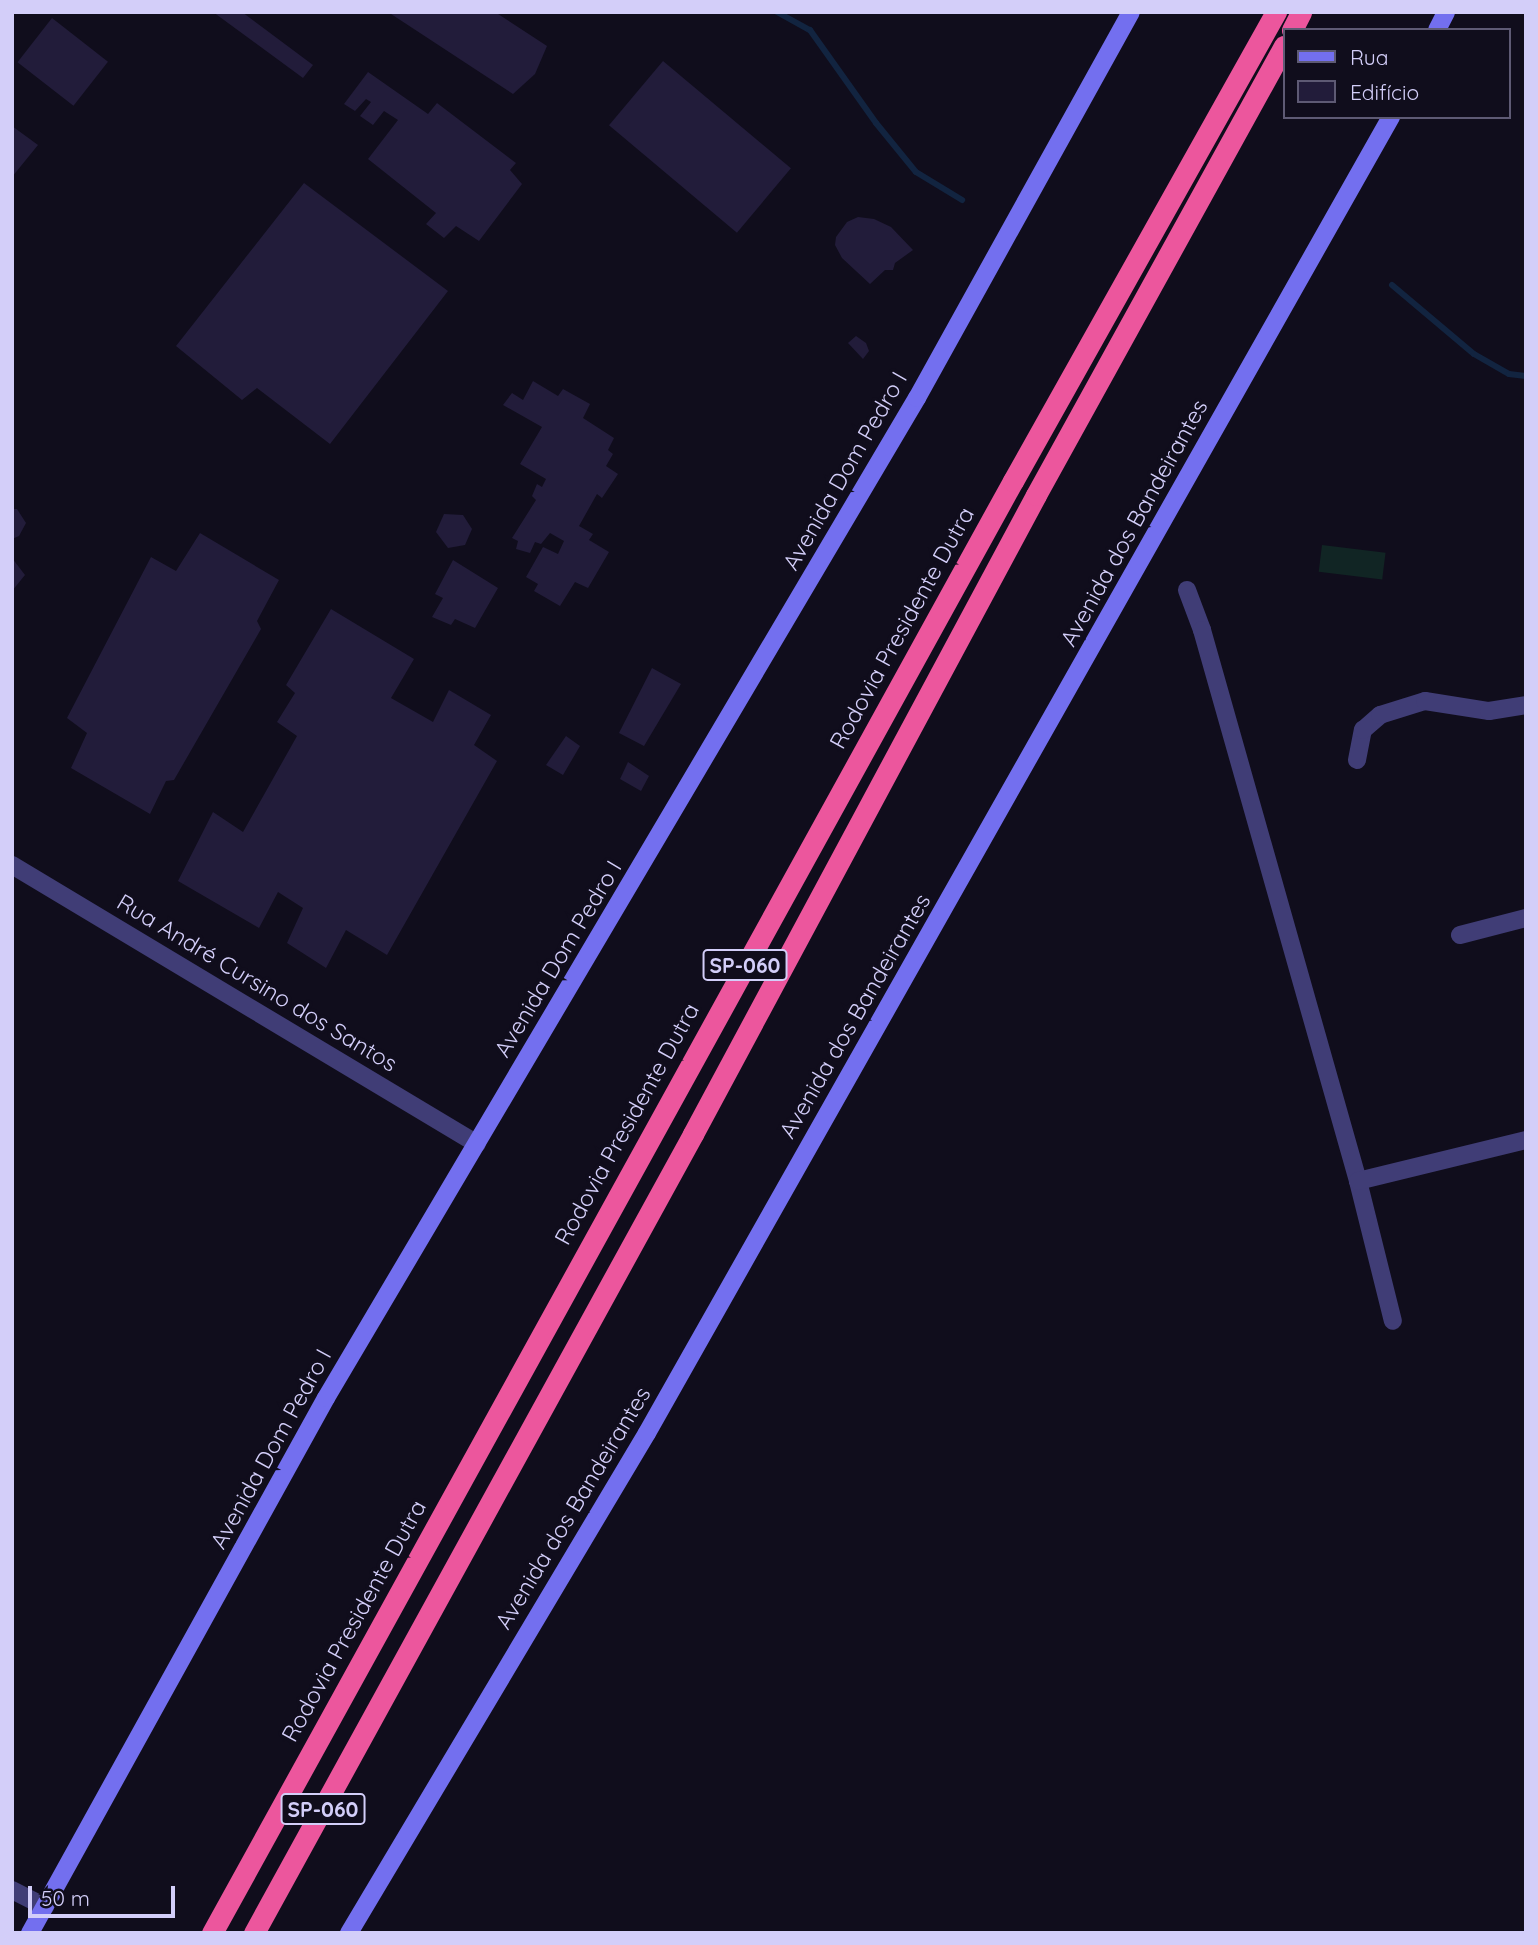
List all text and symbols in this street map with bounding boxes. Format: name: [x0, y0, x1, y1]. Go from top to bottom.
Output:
legend: [1282, 28, 1510, 119]
text: Rua: [1350, 44, 1389, 70]
text: Edifício: [1350, 79, 1419, 105]
street label: Avenida Dom Pedro I: [777, 367, 913, 575]
street label: Avenida dos Bandeirantes: [1055, 395, 1213, 651]
street label: Rodovia Presidente Dutra: [824, 502, 980, 754]
street label: Avenida Dom Pedro I: [488, 856, 628, 1062]
street label: Rua André Cursino dos Santos: [112, 888, 402, 1078]
street label: Avenida dos Bandeirantes: [774, 889, 936, 1143]
road number: SP-060: [701, 948, 789, 982]
street label: Rodovia Presidente Dutra: [549, 998, 705, 1250]
street label: Avenida Dom Pedro I: [205, 1344, 337, 1554]
street label: Avenida dos Bandeirantes: [490, 1382, 656, 1634]
street label: Rodovia Presidente Dutra: [276, 1495, 432, 1747]
road number: SP-060: [279, 1792, 367, 1826]
scale bar: [32, 1871, 178, 1915]
text: 50 m: [41, 1885, 90, 1911]

